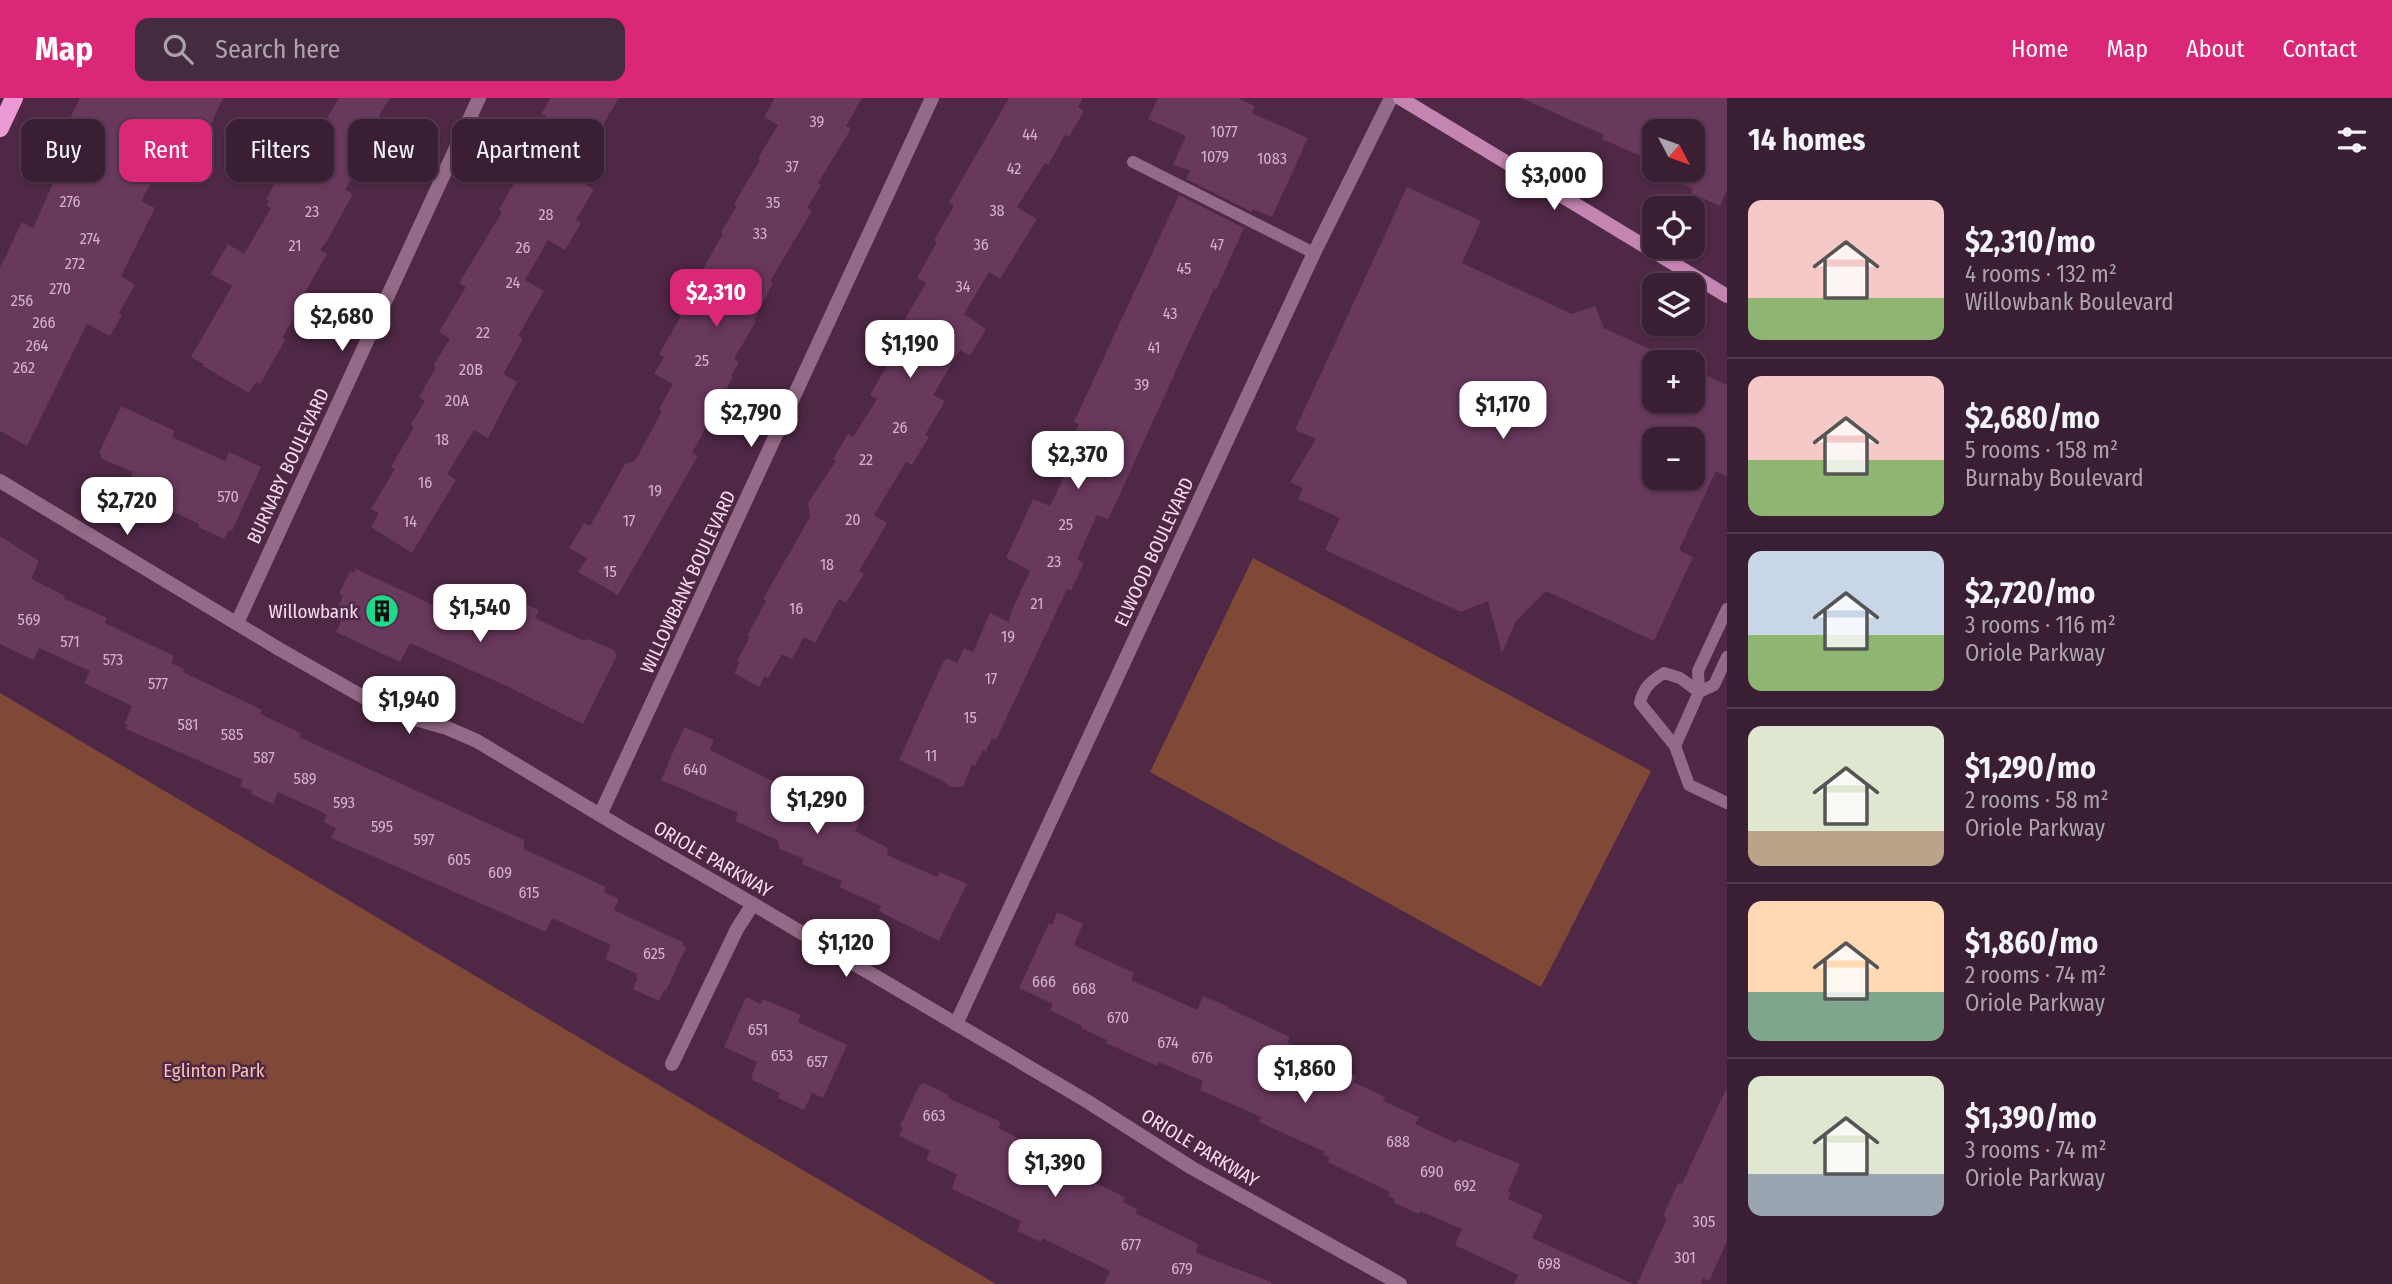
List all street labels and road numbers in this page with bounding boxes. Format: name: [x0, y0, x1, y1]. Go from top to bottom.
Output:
street label: BURNABY BOULEVARD: [242, 385, 334, 547]
street label: ELWOOD BOULEVARD: [1109, 474, 1199, 630]
street label: WILLOWBANK BOULEVARD: [635, 487, 741, 677]
street label: ORIOLE PARKWAY: [650, 816, 777, 902]
street label: ORIOLE PARKWAY: [1137, 1104, 1263, 1192]

